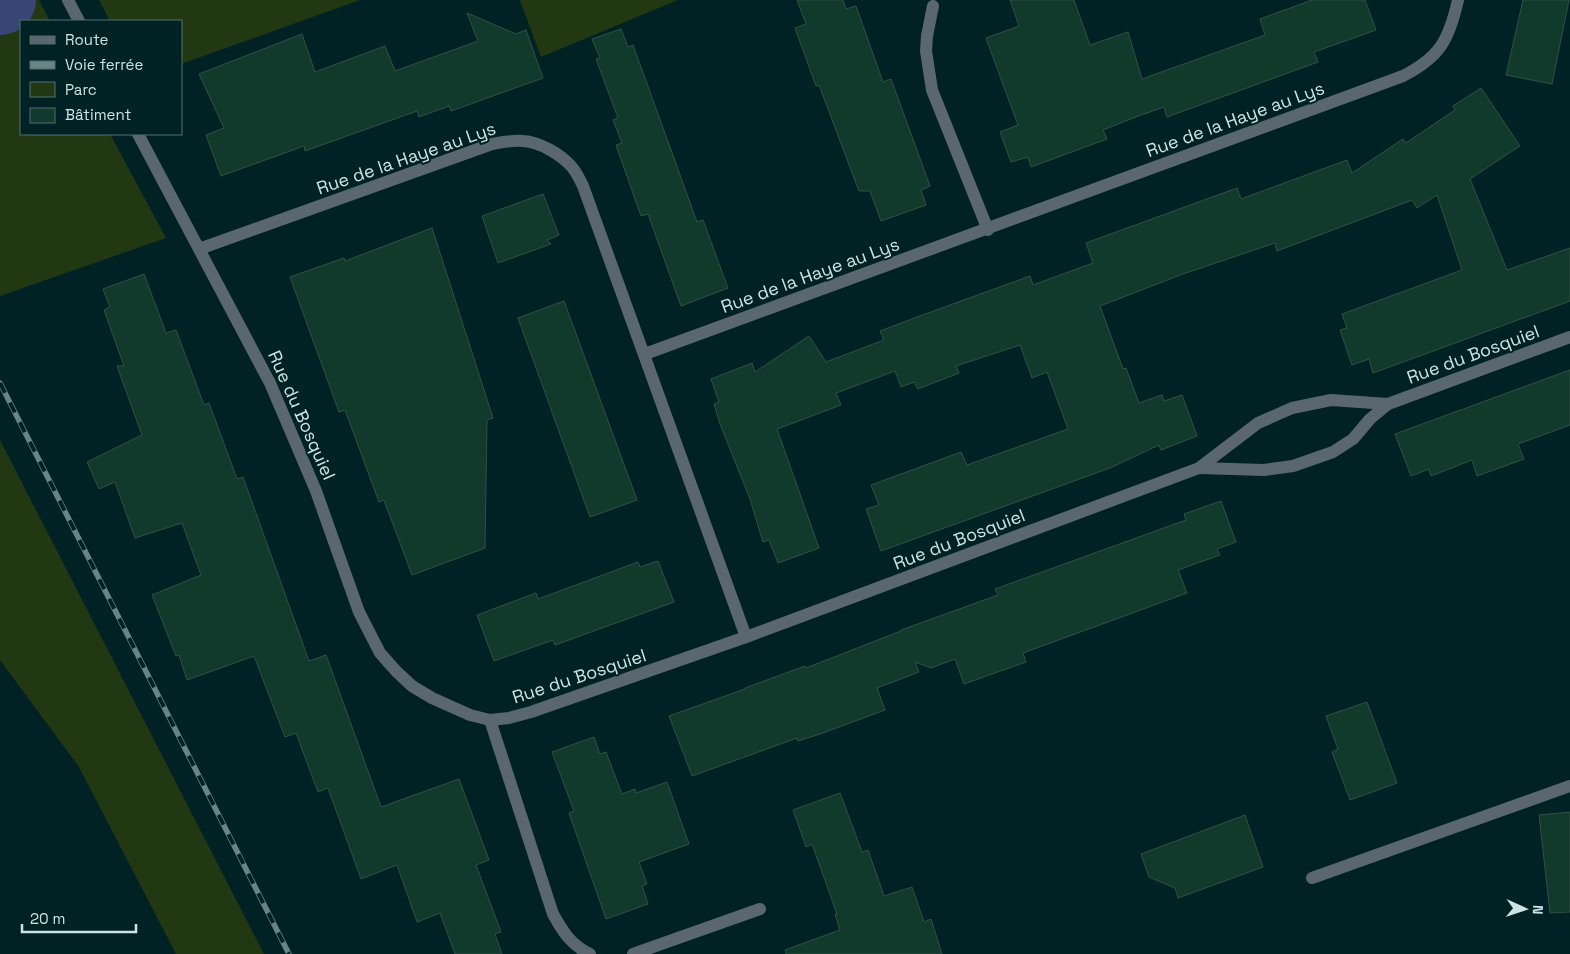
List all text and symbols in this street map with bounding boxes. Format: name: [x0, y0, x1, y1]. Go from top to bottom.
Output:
legend: [20, 20, 182, 135]
text: Route: [65, 30, 109, 49]
text: Voie ferrée: [65, 55, 143, 74]
street label: Rue de la Haye au Lys: [1143, 76, 1327, 162]
text: Parc: [65, 80, 97, 99]
text: Bâtiment: [65, 105, 131, 124]
street label: Rue de la Haye au Lys: [313, 116, 499, 200]
street label: Rue de la Haye au Lys: [718, 232, 902, 318]
street label: Rue du Bosquiel: [1404, 319, 1542, 389]
street label: Rue du Bosquiel: [263, 347, 341, 483]
street label: Rue du Bosquiel: [890, 503, 1028, 575]
street label: Rue du Bosquiel: [509, 644, 649, 708]
north arrow: [1500, 884, 1550, 934]
scale bar: [22, 902, 136, 934]
text: N: [1529, 905, 1547, 915]
text: 20 m: [30, 909, 65, 928]

